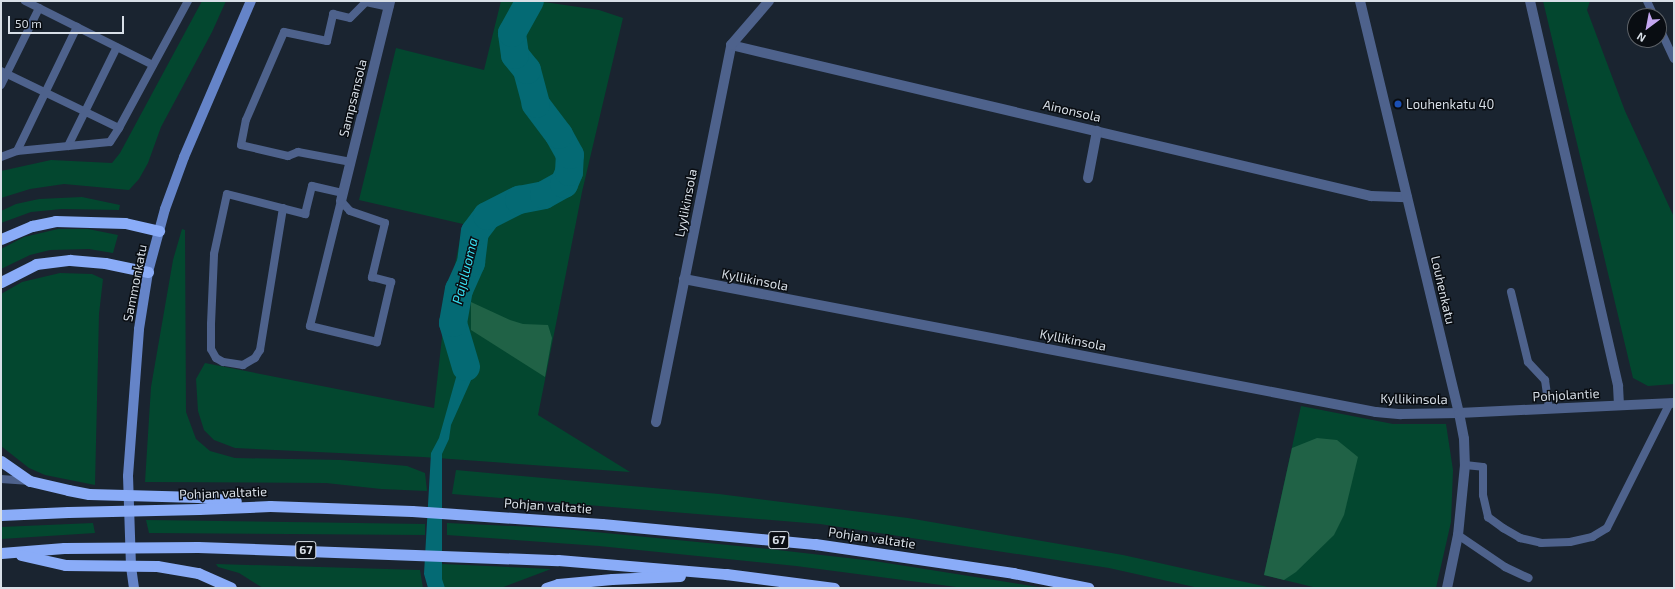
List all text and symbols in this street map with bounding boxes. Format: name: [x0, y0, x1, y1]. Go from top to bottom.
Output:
scale bar: [10, 8, 126, 34]
north arrow: [1627, 8, 1667, 48]
text: 50 m: [15, 16, 42, 30]
text: N: [1634, 30, 1648, 45]
street label: Sampsansola: [336, 57, 370, 139]
place label: Louhenkatu 40: [1406, 96, 1494, 112]
street label: Ainonsola: [1042, 97, 1102, 125]
marker: Louhenkatu 40: [1393, 99, 1403, 109]
street label: Lyylikinsola: [672, 168, 700, 238]
water label: Pajuluoma: [449, 236, 481, 306]
street label: Sammonkatu: [120, 243, 150, 323]
street label: Louhenkatu: [1428, 254, 1458, 326]
street label: Kyllikinsola: [720, 266, 790, 294]
street label: Kyllikinsola: [1038, 326, 1108, 354]
street label: Pohjolantie: [1532, 385, 1600, 405]
street label: Kyllikinsola: [1380, 391, 1448, 407]
street label: Pohjan valtatie: [179, 484, 267, 502]
street label: Pohjan valtatie: [503, 495, 593, 517]
street label: Pohjan valtatie: [827, 524, 917, 552]
road number: 67: [768, 530, 790, 550]
road number: 67: [295, 540, 317, 560]

